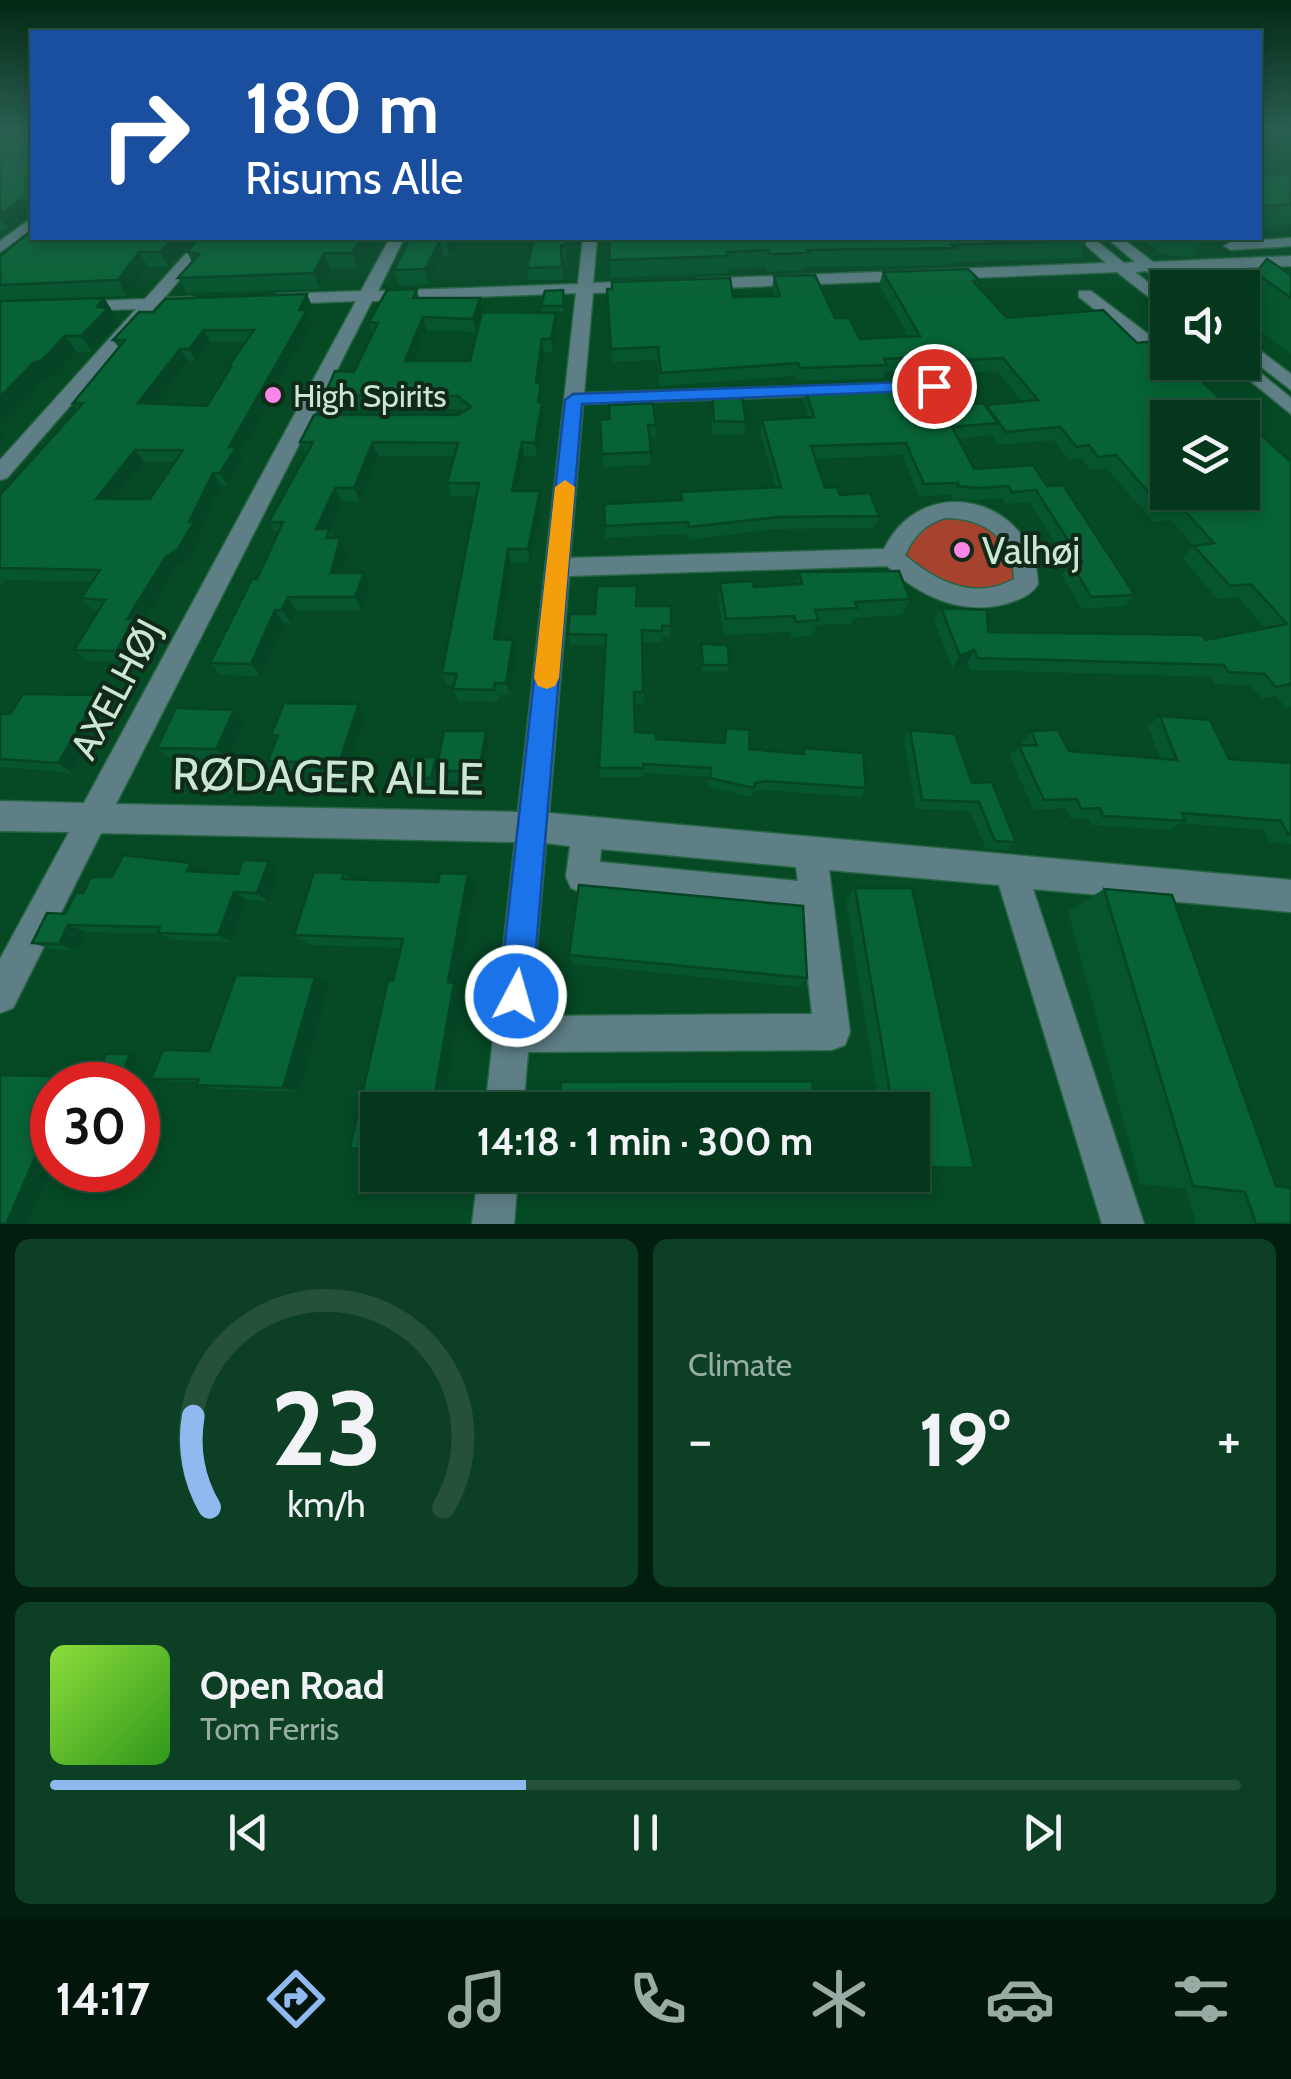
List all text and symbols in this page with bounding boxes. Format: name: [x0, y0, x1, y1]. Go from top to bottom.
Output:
text: 180 m: [245, 65, 439, 151]
icon: right: [80, 70, 210, 200]
text: Risums Alle: [245, 151, 463, 205]
map controls: [1150, 270, 1260, 510]
button: sound: [1150, 270, 1260, 380]
pin: [892, 344, 977, 429]
icon: arrive: [907, 359, 962, 414]
place label: High Spirits: [293, 376, 447, 415]
marker: High Spirits: [262, 384, 284, 406]
button: layers: [1150, 400, 1260, 510]
place label: Valhøj: [982, 527, 1080, 574]
marker: Valhøj: [951, 539, 973, 561]
street label: AXELHØJ: [60, 611, 172, 767]
street label: RØDAGER ALLE: [172, 746, 484, 806]
position arrow: [464, 944, 568, 1048]
speed limit sign: 30: [30, 1062, 160, 1192]
text: 14:18 · 1 min · 300 m: [477, 1118, 813, 1165]
text: Climate: [688, 1345, 792, 1384]
text: 23: [271, 1365, 382, 1491]
text: 19°: [919, 1394, 1010, 1485]
text: −: [688, 1406, 712, 1473]
text: +: [1217, 1406, 1241, 1473]
text: km/h: [287, 1483, 366, 1526]
text: Open Road: [200, 1662, 385, 1709]
text: Tom Ferris: [200, 1709, 339, 1748]
icon: previous: [221, 1805, 276, 1860]
icon: pause: [618, 1805, 673, 1860]
icon: next: [1015, 1805, 1070, 1860]
icon: directions: [261, 1964, 331, 2034]
icon: music: [442, 1964, 512, 2034]
icon: phone: [623, 1964, 693, 2034]
icon: climate: [804, 1964, 874, 2034]
icon: car: [985, 1964, 1055, 2034]
icon: filters: [1166, 1964, 1236, 2034]
text: 14:17: [55, 1972, 150, 2026]

